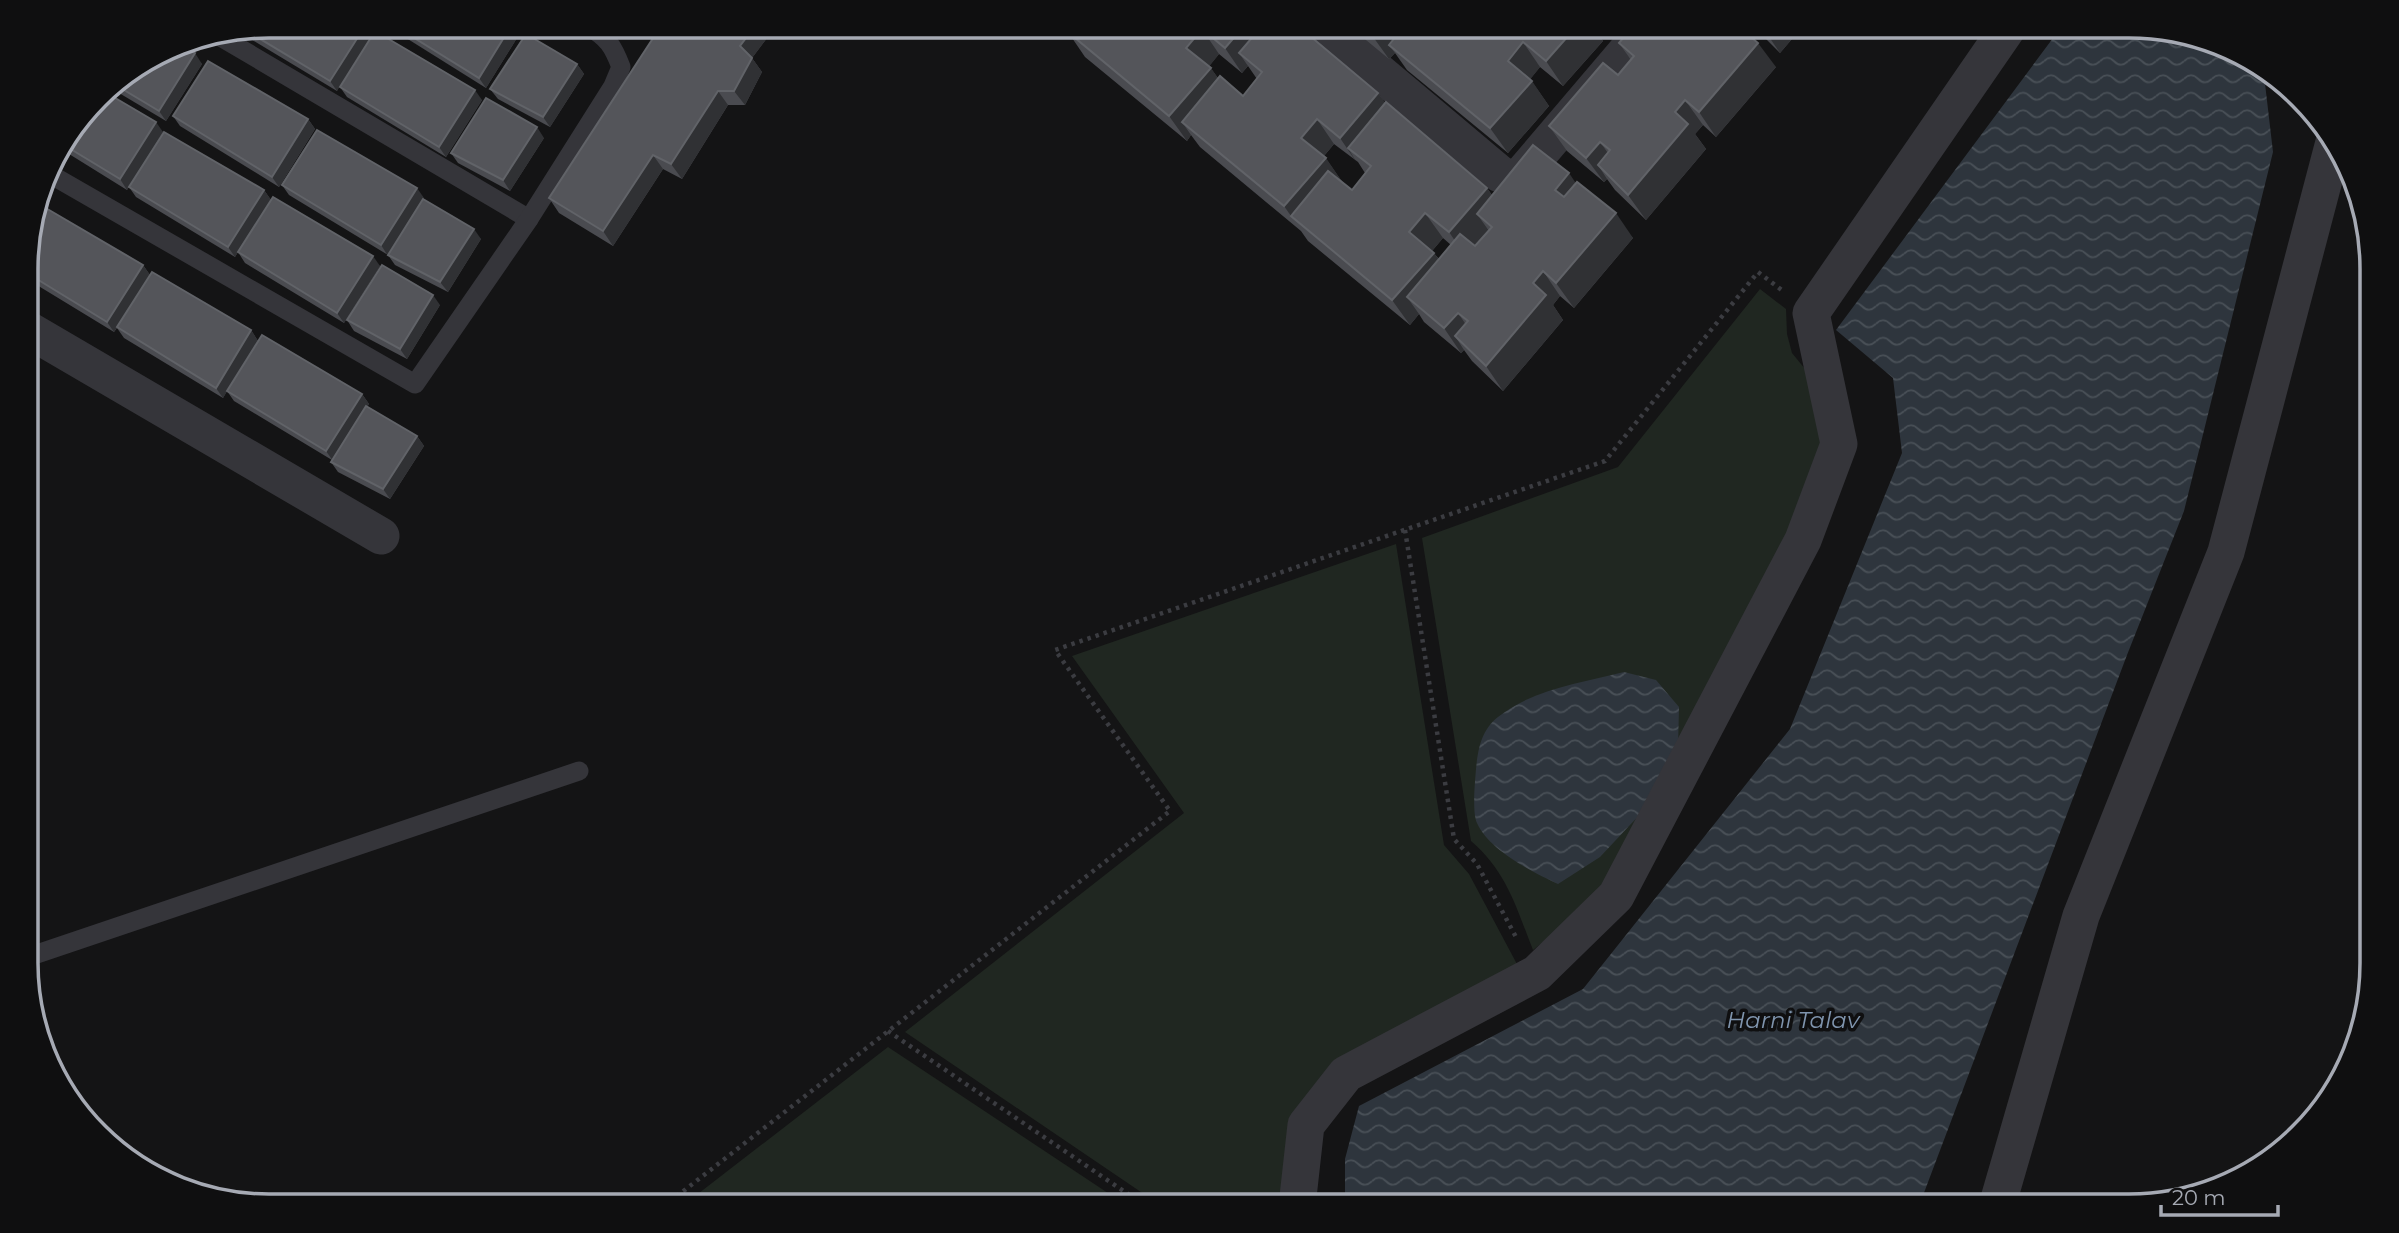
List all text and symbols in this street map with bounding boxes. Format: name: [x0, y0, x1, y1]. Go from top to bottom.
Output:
water label: Harni Talav: [1727, 1006, 1861, 1034]
scale bar: [2161, 1174, 2278, 1218]
text: 20 m: [2172, 1185, 2226, 1210]

